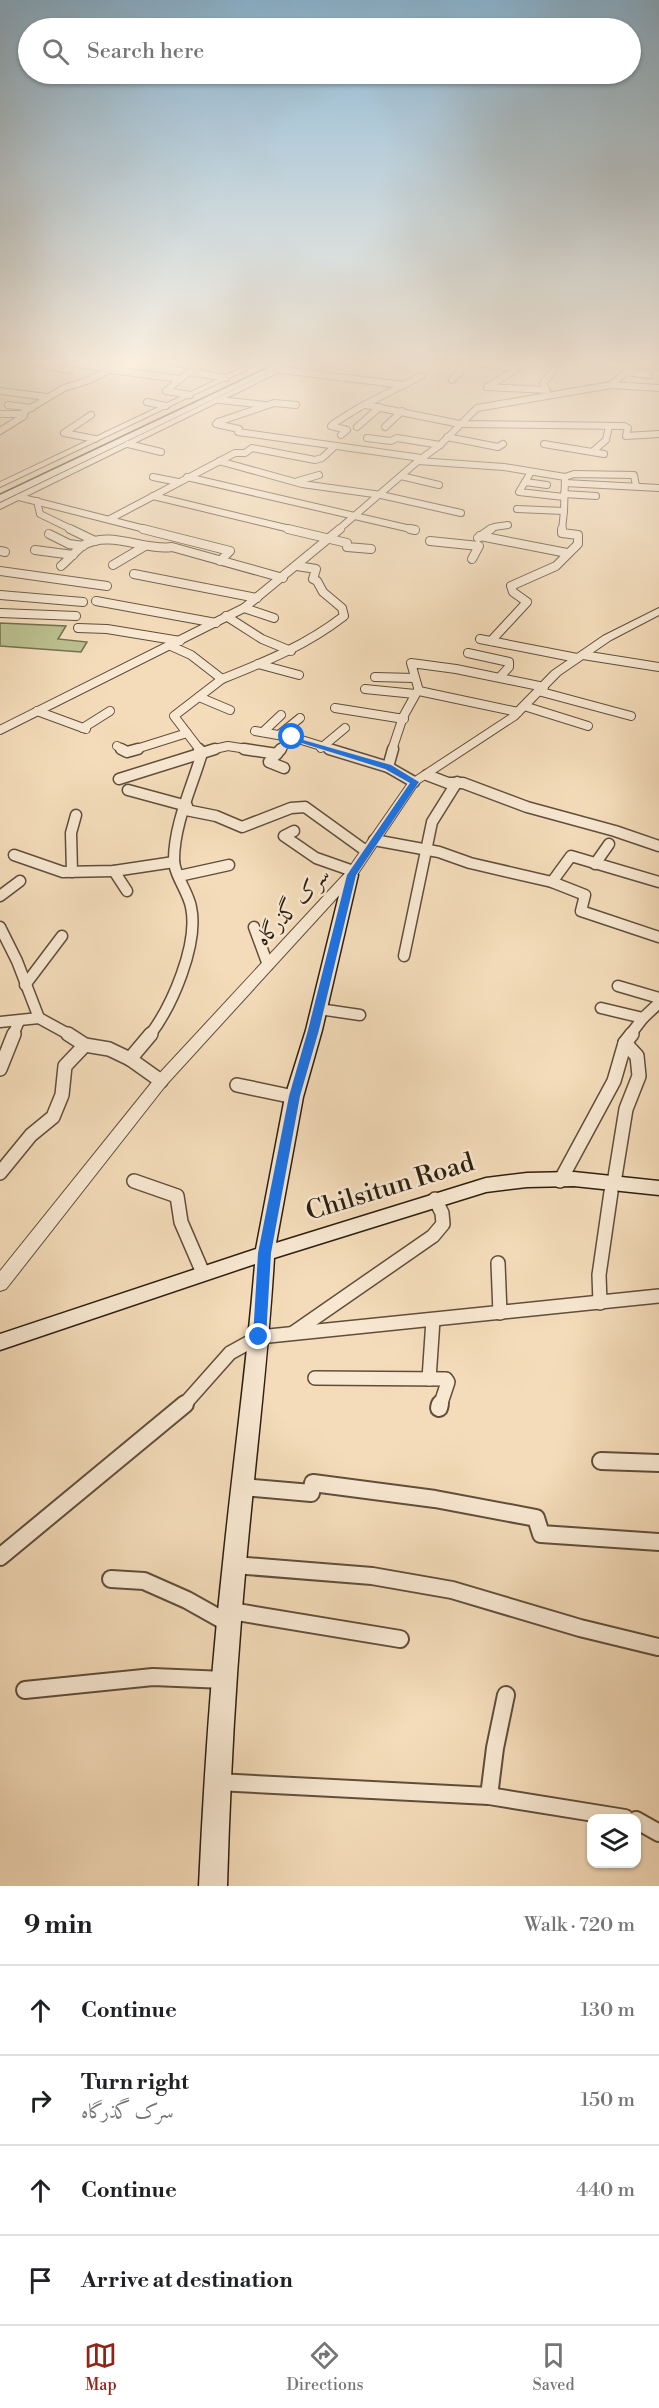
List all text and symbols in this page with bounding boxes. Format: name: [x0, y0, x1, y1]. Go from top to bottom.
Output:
search box: [18, 18, 641, 84]
icon: search: [39, 35, 72, 68]
text: Search here: [87, 38, 204, 65]
route start: [278, 723, 304, 749]
street label: سرک گذرگاه: [248, 861, 336, 951]
street label: Chilsitun Road: [302, 1146, 478, 1228]
route end: [245, 1323, 271, 1349]
map controls: [587, 1814, 641, 1868]
button: layers: [587, 1814, 641, 1868]
text: 9 min: [24, 1909, 92, 1941]
text: Walk · 720 m: [524, 1913, 635, 1938]
icon: ahead: [24, 1994, 57, 2027]
text: Continue: [81, 1997, 177, 2024]
text: 130 m: [580, 1998, 635, 2023]
text: Turn right: [81, 2069, 189, 2096]
icon: right: [24, 2084, 57, 2117]
text: 150 m: [580, 2088, 635, 2113]
text: سرک گذرگاه: [81, 2100, 174, 2125]
icon: ahead: [24, 2174, 57, 2207]
text: Continue: [81, 2177, 177, 2204]
text: 440 m: [576, 2178, 635, 2203]
icon: arrive: [24, 2264, 57, 2297]
text: Arrive at destination: [81, 2267, 293, 2294]
tab: Map: [84, 2339, 117, 2395]
tab: Directions: [286, 2339, 364, 2395]
tab: Saved: [532, 2339, 575, 2395]

